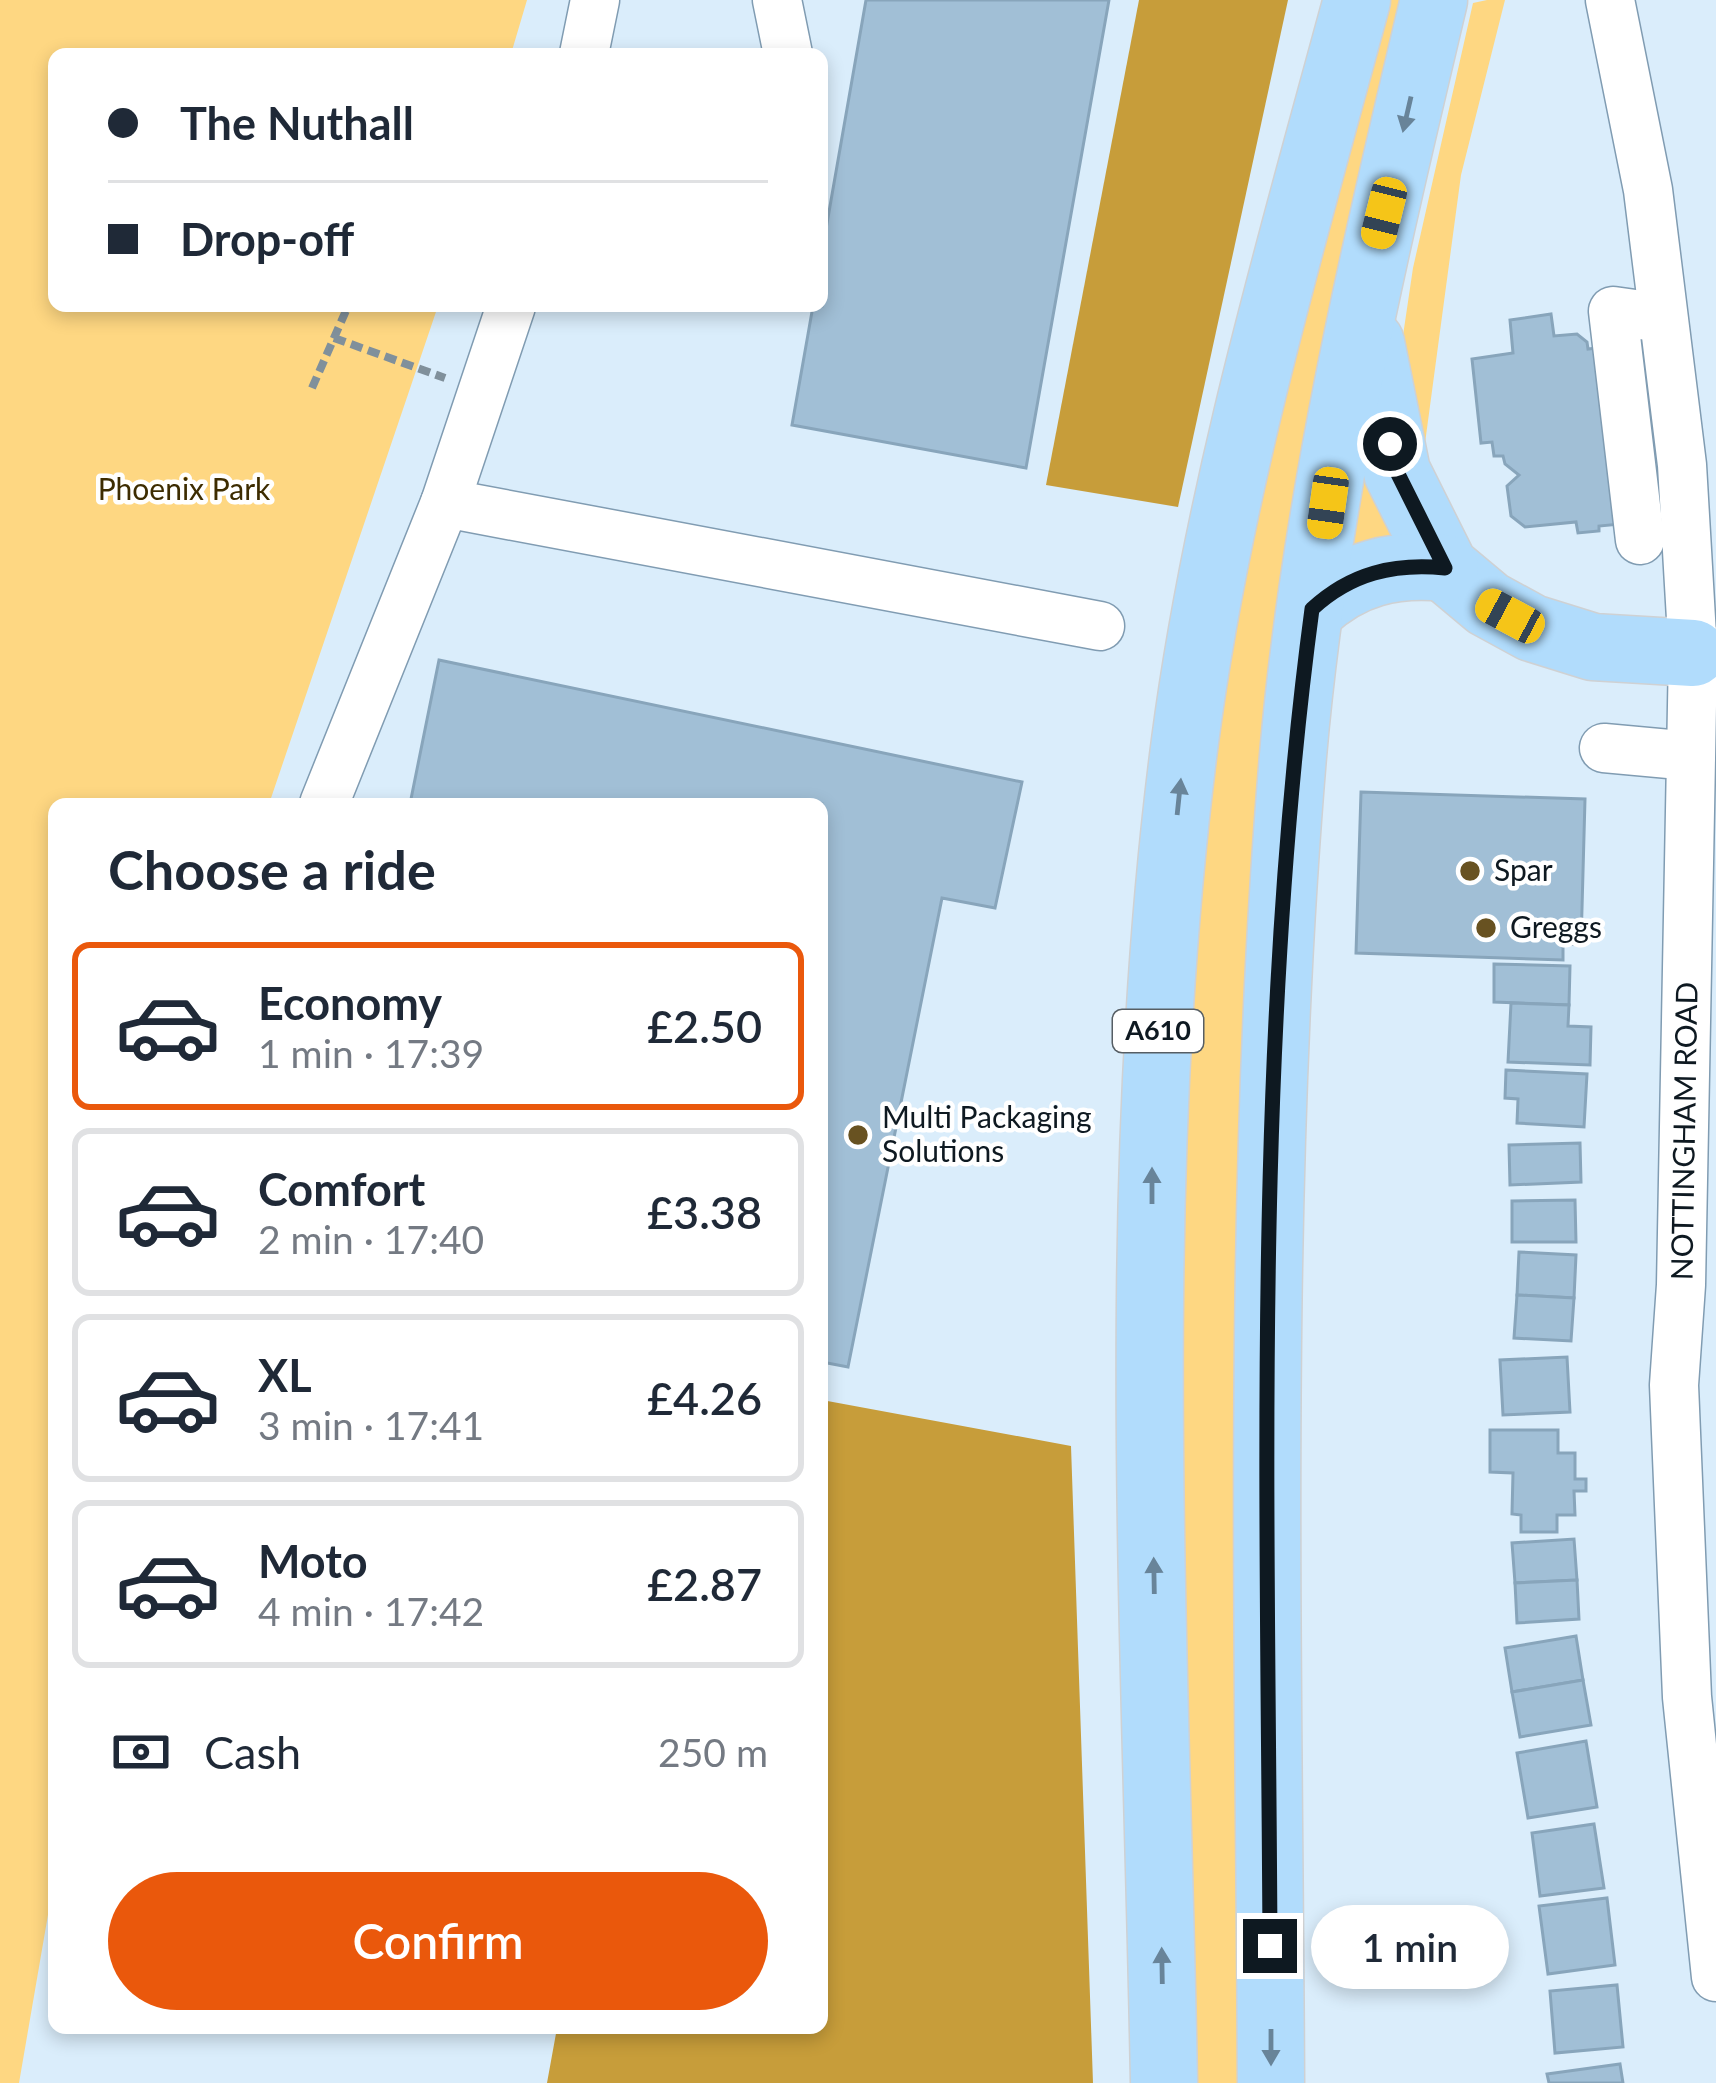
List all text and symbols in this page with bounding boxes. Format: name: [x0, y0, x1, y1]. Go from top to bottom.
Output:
one-way arrow: [1397, 95, 1416, 132]
text: The Nuthall: [180, 96, 414, 150]
car: [1358, 174, 1410, 252]
text: Drop-off: [180, 212, 354, 266]
route start: [1363, 417, 1417, 471]
car: [1305, 465, 1351, 541]
park label: Phoenix Park: [98, 470, 271, 506]
car: [1470, 583, 1550, 649]
one-way arrow: [1170, 778, 1189, 815]
text: Choose a ride: [108, 837, 436, 902]
place label: Spar: [1494, 851, 1553, 887]
marker: Spar: [1457, 858, 1483, 884]
place label: Greggs: [1510, 908, 1602, 944]
marker: Greggs: [1473, 915, 1499, 941]
icon: car: [114, 972, 222, 1080]
text: Economy: [258, 976, 442, 1030]
street label: NOTTINGHAM ROAD: [1662, 981, 1704, 1281]
text: £2.50: [647, 999, 762, 1053]
road number: A610: [1113, 1010, 1203, 1052]
text: 1 min · 17:39: [258, 1030, 484, 1076]
place label: Multi Packaging Solutions: [882, 1098, 1092, 1168]
marker: Multi Packaging Solutions: [845, 1122, 871, 1148]
icon: car: [114, 1158, 222, 1266]
text: Comfort: [258, 1162, 425, 1216]
one-way arrow: [1142, 1166, 1162, 1204]
text: £3.38: [647, 1185, 762, 1239]
text: 2 min · 17:40: [258, 1216, 484, 1262]
icon: car: [114, 1344, 222, 1452]
text: XL: [258, 1348, 312, 1402]
text: £4.26: [647, 1371, 762, 1425]
text: 3 min · 17:41: [258, 1402, 484, 1448]
icon: car: [114, 1530, 222, 1638]
text: Moto: [258, 1534, 368, 1588]
one-way arrow: [1145, 1556, 1164, 1594]
text: £2.87: [647, 1557, 762, 1611]
text: 4 min · 17:42: [258, 1588, 484, 1634]
icon: cash: [108, 1719, 174, 1785]
text: Cash: [204, 1725, 301, 1779]
text: 250 m: [658, 1729, 768, 1775]
button: Confirm: [108, 1872, 768, 2010]
callout: 1 min: [1312, 1904, 1510, 1988]
route end: [1243, 1919, 1297, 1973]
text: 1 min: [1362, 1924, 1458, 1970]
one-way arrow: [1152, 1946, 1171, 1984]
one-way arrow: [1261, 2029, 1281, 2067]

